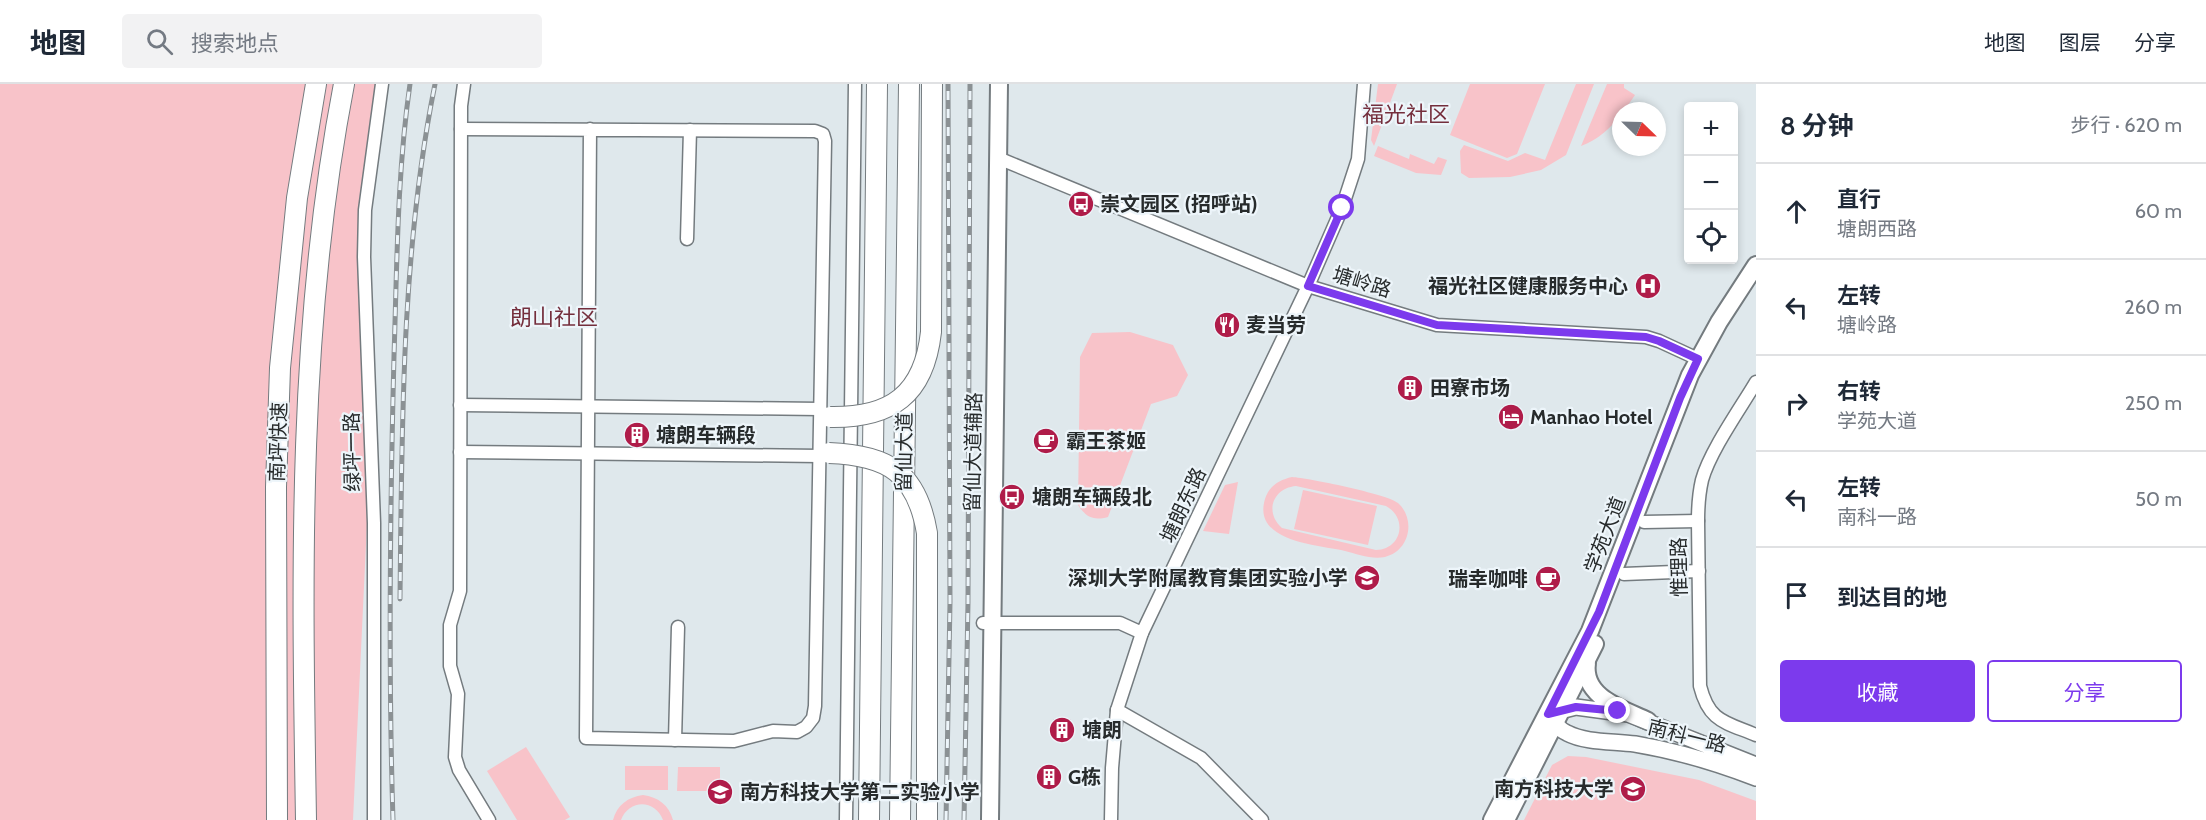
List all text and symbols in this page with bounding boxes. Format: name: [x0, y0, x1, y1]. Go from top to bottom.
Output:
search box: [122, 14, 542, 68]
icon: search: [143, 25, 176, 58]
text: 地图: [30, 26, 86, 60]
text: 搜索地点: [191, 30, 279, 57]
text: 地图: [1984, 30, 2026, 55]
text: 图层: [2059, 30, 2101, 55]
text: 分享: [2134, 30, 2176, 55]
district label: 福光社区: [1362, 101, 1450, 128]
north arrow: [1612, 102, 1666, 156]
map controls: [1684, 102, 1738, 264]
button: +: [1684, 102, 1738, 156]
text: 8 分钟: [1780, 110, 1854, 142]
text: 步行 · 620 m: [2070, 113, 2182, 137]
button: −: [1684, 156, 1738, 210]
text: 直行: [1837, 186, 1881, 213]
bus stop icon: 崇文园区 (招呼站): [1066, 189, 1096, 219]
place label: 崇文园区 (招呼站): [1100, 192, 1258, 216]
route start: [1328, 194, 1354, 220]
icon: ahead: [1780, 195, 1813, 228]
text: 60 m: [2135, 199, 2182, 223]
button: locate: [1684, 210, 1738, 264]
text: 塘朗西路: [1837, 217, 1917, 241]
street label: 塘岭路: [1330, 262, 1394, 302]
hospital icon: 福光社区健康服务中心: [1633, 271, 1663, 301]
place label: 福光社区健康服务中心: [1428, 274, 1628, 298]
text: 左转: [1837, 282, 1881, 309]
icon: left: [1780, 291, 1813, 324]
text: 260 m: [2124, 295, 2182, 319]
district label: 朗山社区: [510, 304, 598, 331]
restaurant icon: 麦当劳: [1212, 310, 1242, 340]
place label: 麦当劳: [1246, 313, 1306, 337]
text: 塘岭路: [1837, 313, 1897, 337]
building icon: 田寮市场: [1395, 373, 1425, 403]
place label: 田寮市场: [1430, 376, 1510, 400]
text: 右转: [1837, 378, 1881, 405]
icon: right: [1780, 387, 1813, 420]
text: 250 m: [2125, 391, 2182, 415]
street label: 留仙大道辅路: [960, 392, 986, 512]
street label: 南坪快速: [265, 402, 291, 482]
hotel icon: Manhao Hotel: [1496, 402, 1526, 432]
place label: Manhao Hotel: [1530, 405, 1652, 429]
text: 学苑大道: [1837, 409, 1917, 433]
street label: 绿坪一路: [339, 412, 365, 492]
street label: 留仙大道: [891, 412, 917, 492]
building icon: 塘朗车辆段: [622, 420, 652, 450]
place label: 塘朗车辆段: [656, 423, 756, 447]
cafe icon: 霸王茶姬: [1031, 426, 1061, 456]
place label: 霸王茶姬: [1066, 429, 1146, 453]
street label: 塘朗东路: [1155, 464, 1211, 546]
text: 左转: [1837, 474, 1881, 501]
bus stop icon: 塘朗车辆段北: [997, 482, 1027, 512]
icon: left: [1780, 483, 1813, 516]
place label: 塘朗车辆段北: [1032, 485, 1152, 509]
text: 50 m: [2135, 487, 2182, 511]
street label: 学苑大道: [1579, 493, 1631, 577]
text: 南科一路: [1837, 505, 1917, 529]
street label: 惟理路: [1666, 537, 1692, 597]
school or university icon: 深圳大学附属教育集团实验小学: [1352, 563, 1382, 593]
cafe icon: 瑞幸咖啡: [1533, 564, 1563, 594]
place label: 深圳大学附属教育集团实验小学: [1068, 566, 1348, 590]
place label: 瑞幸咖啡: [1448, 567, 1528, 591]
icon: arrive: [1780, 579, 1813, 612]
text: 到达目的地: [1837, 584, 1947, 611]
button: 收藏: [1780, 660, 1975, 722]
button: 分享: [1987, 660, 2182, 722]
route end: [1604, 697, 1630, 723]
building icon: 塘朗: [1047, 715, 1077, 745]
street label: 南科一路: [1645, 715, 1729, 757]
place label: 塘朗: [1082, 718, 1122, 742]
building icon: G栋: [1034, 762, 1064, 792]
place label: G栋: [1068, 765, 1101, 789]
school or university icon: 南方科技大学: [1618, 774, 1648, 804]
school or university icon: 南方科技大学第二实验小学: [705, 777, 735, 807]
place label: 南方科技大学: [1494, 777, 1614, 801]
place label: 南方科技大学第二实验小学: [740, 780, 980, 804]

